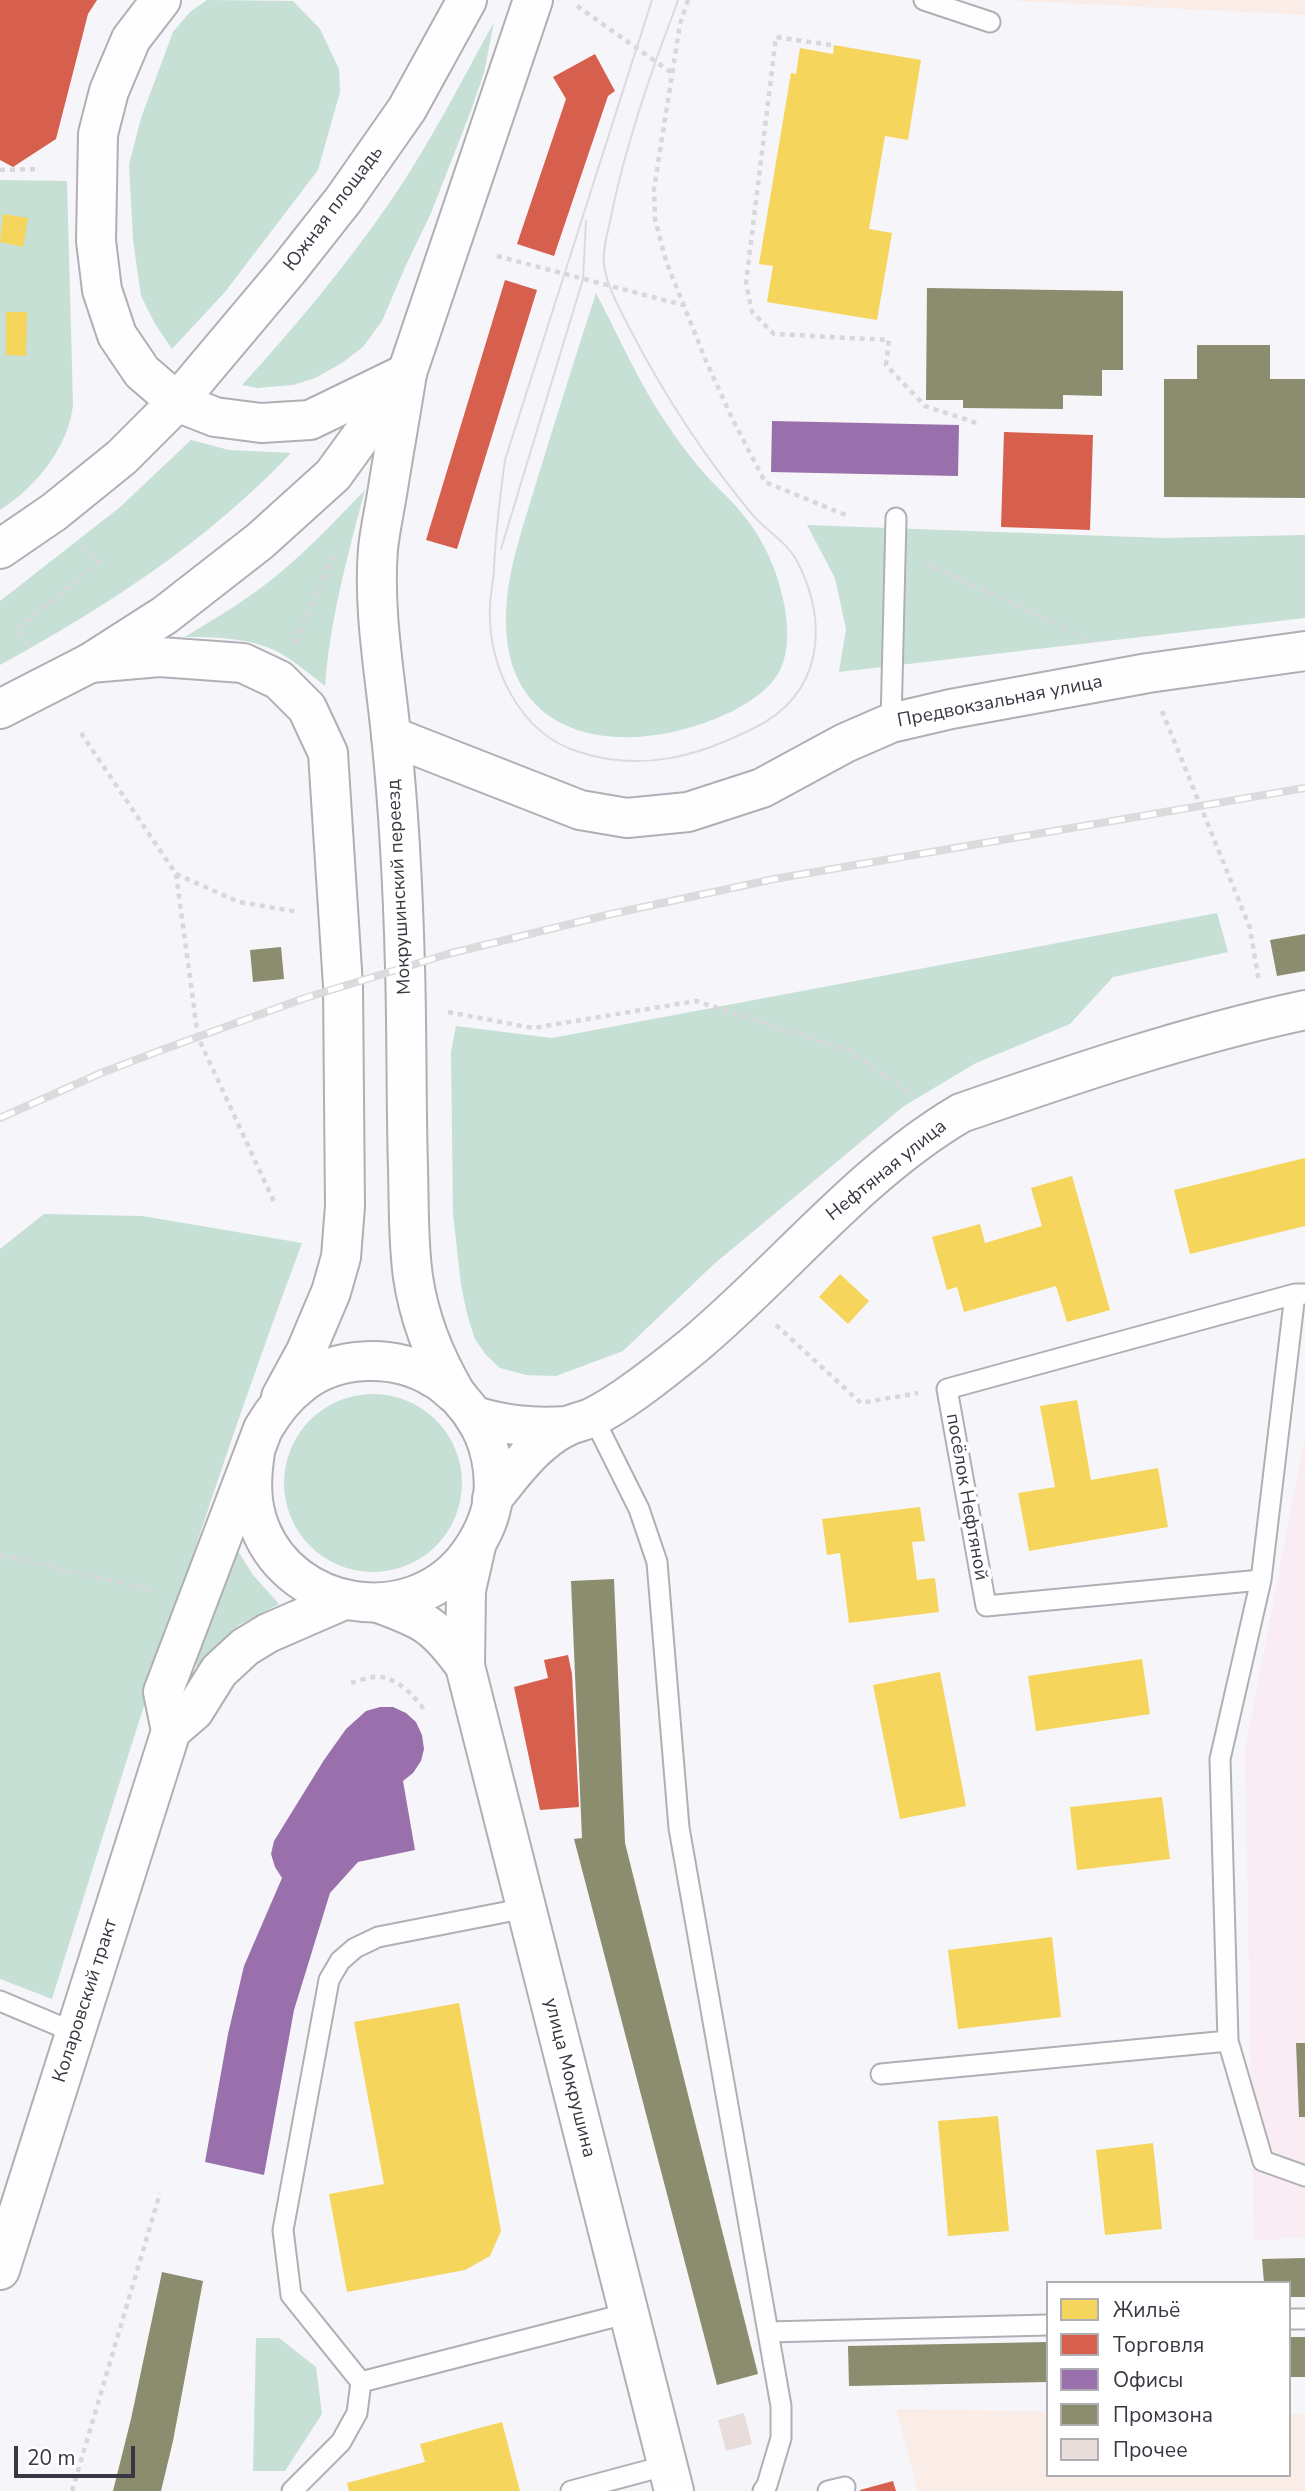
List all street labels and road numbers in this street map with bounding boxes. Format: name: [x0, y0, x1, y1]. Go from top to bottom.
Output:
street label: Южная площадь: [280, 142, 388, 276]
street label: Предвокзальная улица: [895, 671, 1105, 733]
street label: Мокрушинский переезд: [383, 779, 417, 995]
street label: Нефтяная улица: [822, 1116, 952, 1226]
street label: посёлок Нефтяной: [940, 1412, 992, 1582]
street label: Коларовский тракт: [49, 1916, 123, 2086]
street label: улица Мокрушина: [538, 1996, 600, 2160]

